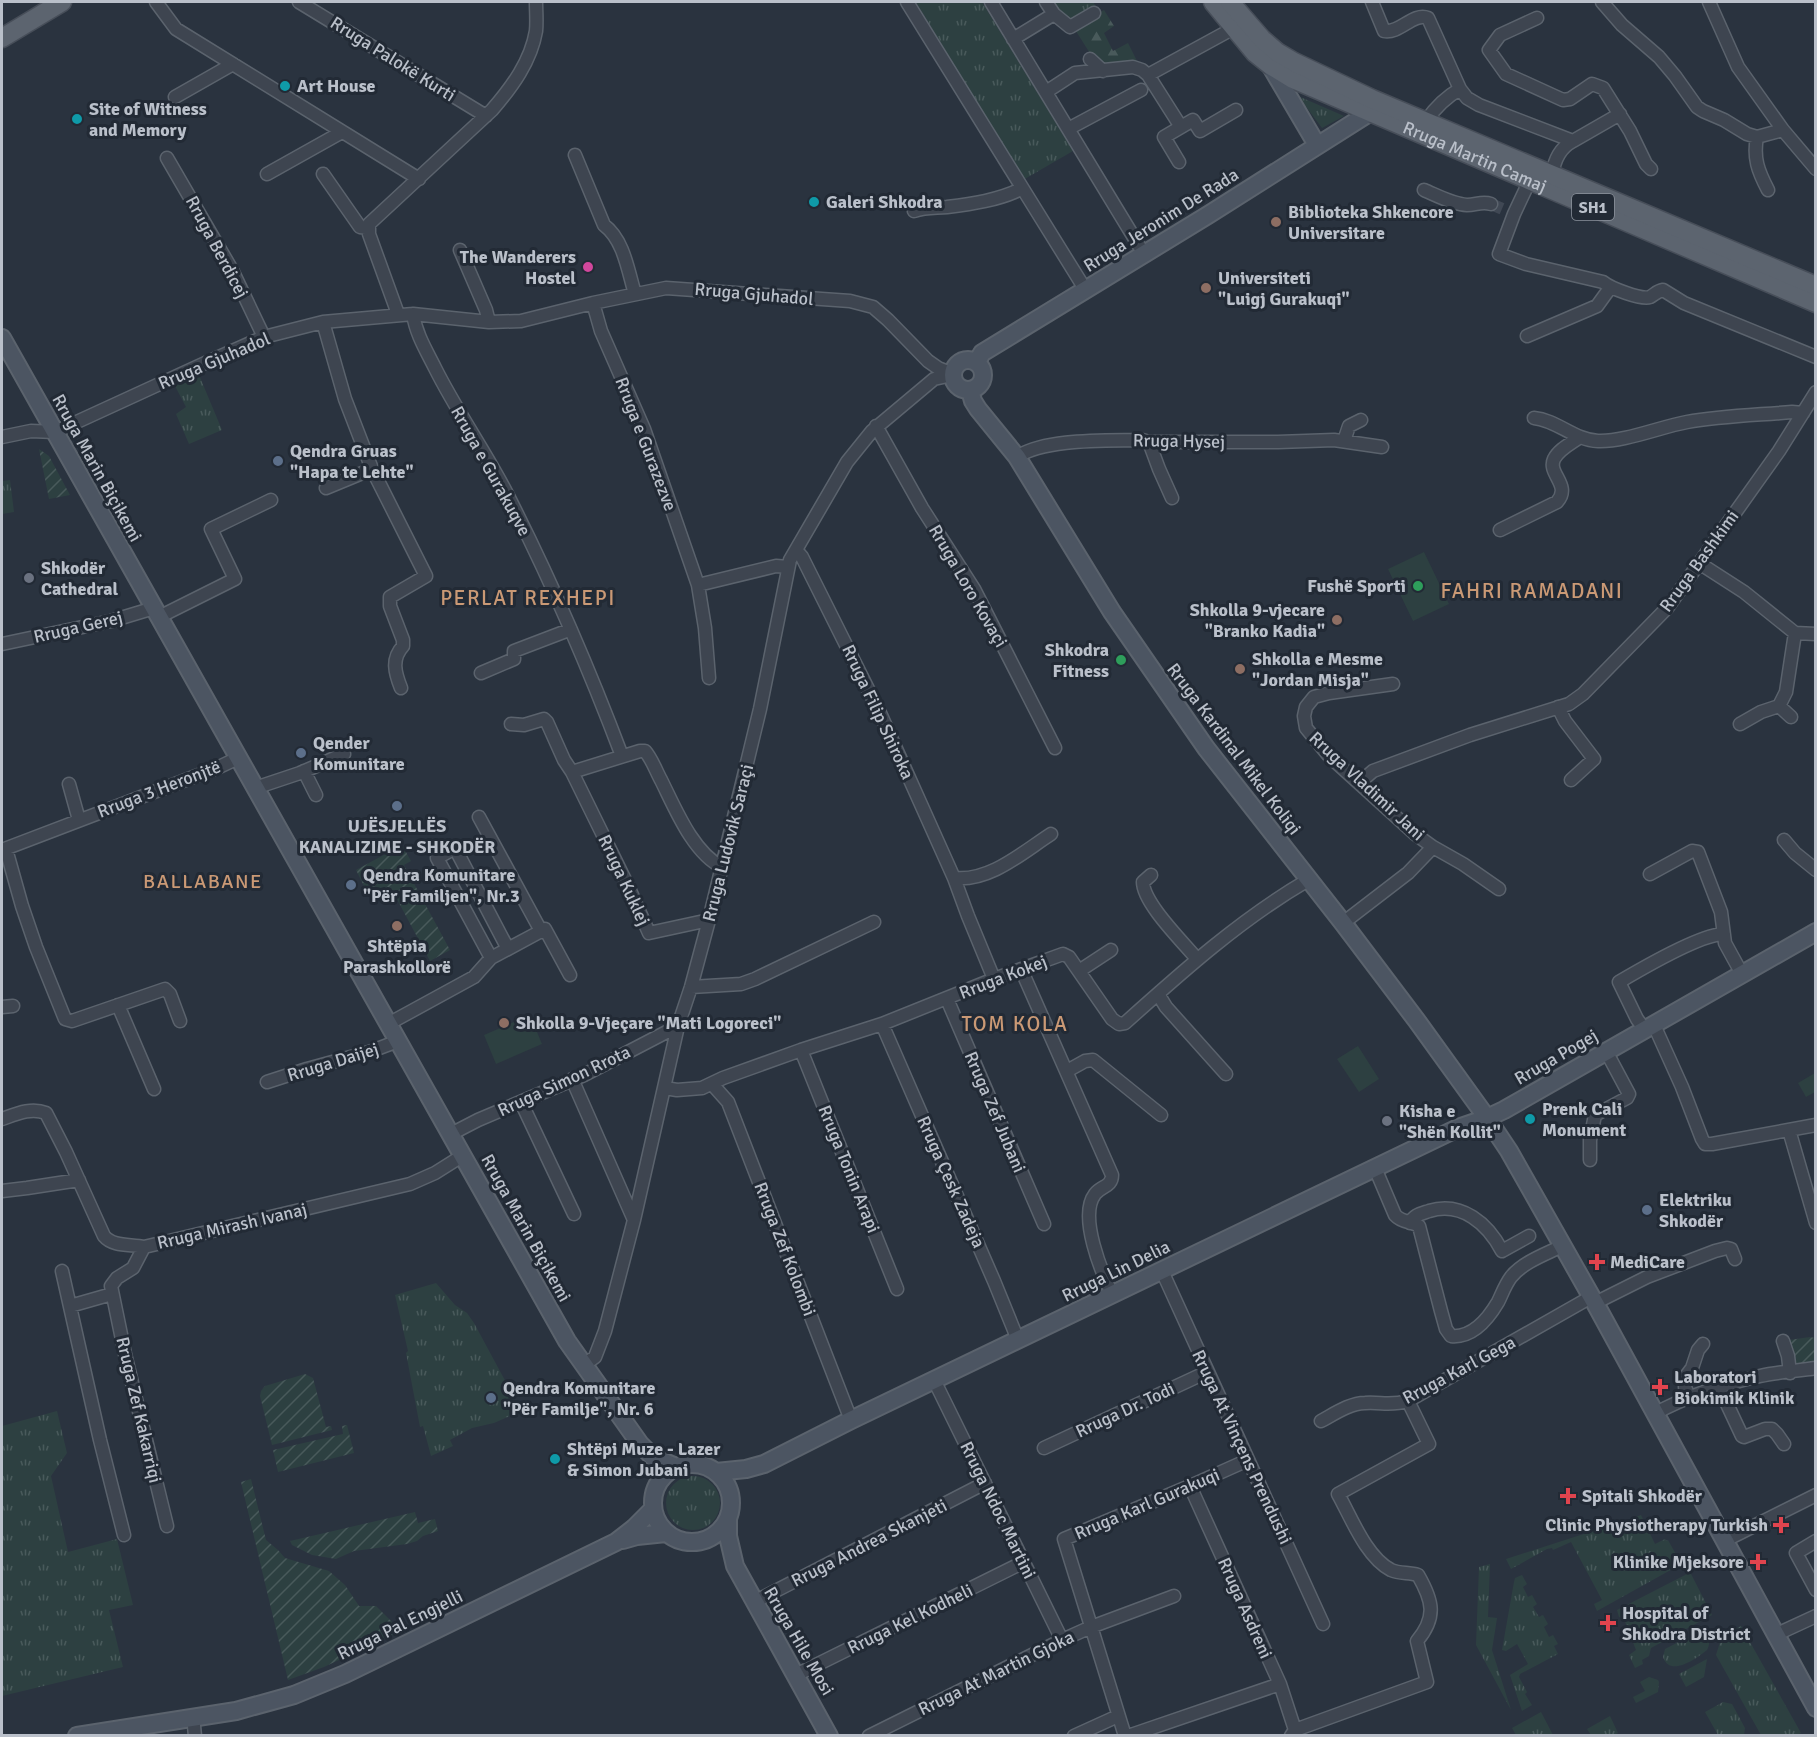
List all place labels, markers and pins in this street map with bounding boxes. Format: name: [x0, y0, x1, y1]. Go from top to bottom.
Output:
place label: Art House: [297, 75, 376, 97]
marker: Art House: [278, 79, 292, 93]
place label: Site of Witness and Memory: [89, 98, 207, 141]
marker: Site of Witness and Memory: [70, 112, 84, 126]
place label: Galeri Shkodra: [826, 191, 942, 213]
marker: Galeri Shkodra: [807, 195, 821, 209]
place label: Biblioteka Shkencore Universitare: [1288, 201, 1454, 244]
marker: Biblioteka Shkencore Universitare: [1269, 215, 1283, 229]
place label: The Wanderers Hostel: [460, 246, 576, 289]
marker: The Wanderers Hostel: [581, 260, 595, 274]
place label: Universiteti "Luigj Gurakuqi": [1218, 267, 1350, 310]
marker: Universiteti "Luigj Gurakuqi": [1199, 281, 1213, 295]
place label: Qendra Gruas "Hapa te Lehte": [290, 440, 414, 483]
marker: Qendra Gruas "Hapa te Lehte": [271, 454, 285, 468]
place label: Shkodër Cathedral: [41, 557, 118, 600]
marker: Shkodër Cathedral: [22, 571, 36, 585]
place label: Fushë Sporti: [1307, 575, 1406, 597]
marker: Fushë Sporti: [1411, 579, 1425, 593]
place label: Shkolla 9-vjecare "Branko Kadia": [1190, 599, 1325, 642]
marker: Shkolla 9-vjecare "Branko Kadia": [1330, 613, 1344, 627]
place label: Shkodra Fitness: [1045, 639, 1109, 682]
place label: Shkolla e Mesme "Jordan Misja": [1252, 648, 1383, 691]
marker: Shkodra Fitness: [1114, 653, 1128, 667]
marker: Shkolla e Mesme "Jordan Misja": [1233, 662, 1247, 676]
place label: Qender Komunitare: [313, 732, 405, 775]
marker: Qender Komunitare: [294, 746, 308, 760]
marker: UJËSJELLËS KANALIZIME - SHKODËR: [390, 799, 404, 813]
place label: UJËSJELLËS KANALIZIME - SHKODËR: [299, 815, 495, 858]
place label: Qendra Komunitare "Për Familjen", Nr.3: [363, 864, 520, 907]
marker: Qendra Komunitare "Për Familjen", Nr.3: [344, 878, 358, 892]
marker: Shtëpia Parashkollorë: [390, 919, 404, 933]
place label: Shtëpia Parashkollorë: [343, 935, 451, 978]
place label: Shkolla 9-Vjeçare "Mati Logoreci": [516, 1012, 781, 1034]
marker: Shkolla 9-Vjeçare "Mati Logoreci": [497, 1016, 511, 1030]
place label: Prenk Cali Monument: [1542, 1098, 1626, 1141]
place label: Kisha e "Shën Kollit": [1399, 1100, 1501, 1143]
marker: Prenk Cali Monument: [1523, 1112, 1537, 1126]
marker: Kisha e "Shën Kollit": [1380, 1114, 1394, 1128]
place label: Elektriku Shkodër: [1659, 1189, 1732, 1232]
marker: Elektriku Shkodër: [1640, 1203, 1654, 1217]
place label: MediCare: [1610, 1251, 1685, 1273]
marker: MediCare: [1588, 1253, 1606, 1271]
place label: Laboratori Biokimik Klinik: [1674, 1366, 1795, 1409]
place label: Qendra Komunitare "Për Familje", Nr. 6: [503, 1377, 655, 1420]
marker: Laboratori Biokimik Klinik: [1651, 1378, 1669, 1396]
marker: Qendra Komunitare "Për Familje", Nr. 6: [484, 1391, 498, 1405]
place label: Shtëpi Muze - Lazer & Simon Jubani: [567, 1438, 721, 1481]
marker: Shtëpi Muze - Lazer & Simon Jubani: [548, 1452, 562, 1466]
place label: Spitali Shkodër: [1582, 1485, 1703, 1507]
marker: Spitali Shkodër: [1559, 1487, 1577, 1505]
place label: Clinic Physiotherapy Turkish: [1545, 1514, 1768, 1536]
marker: Clinic Physiotherapy Turkish: [1772, 1516, 1790, 1534]
place label: Klinike Mjeksore: [1613, 1551, 1744, 1573]
marker: Klinike Mjeksore: [1749, 1553, 1767, 1571]
place label: Hospital of Shkodra District: [1622, 1602, 1751, 1645]
marker: Hospital of Shkodra District: [1599, 1614, 1617, 1632]

